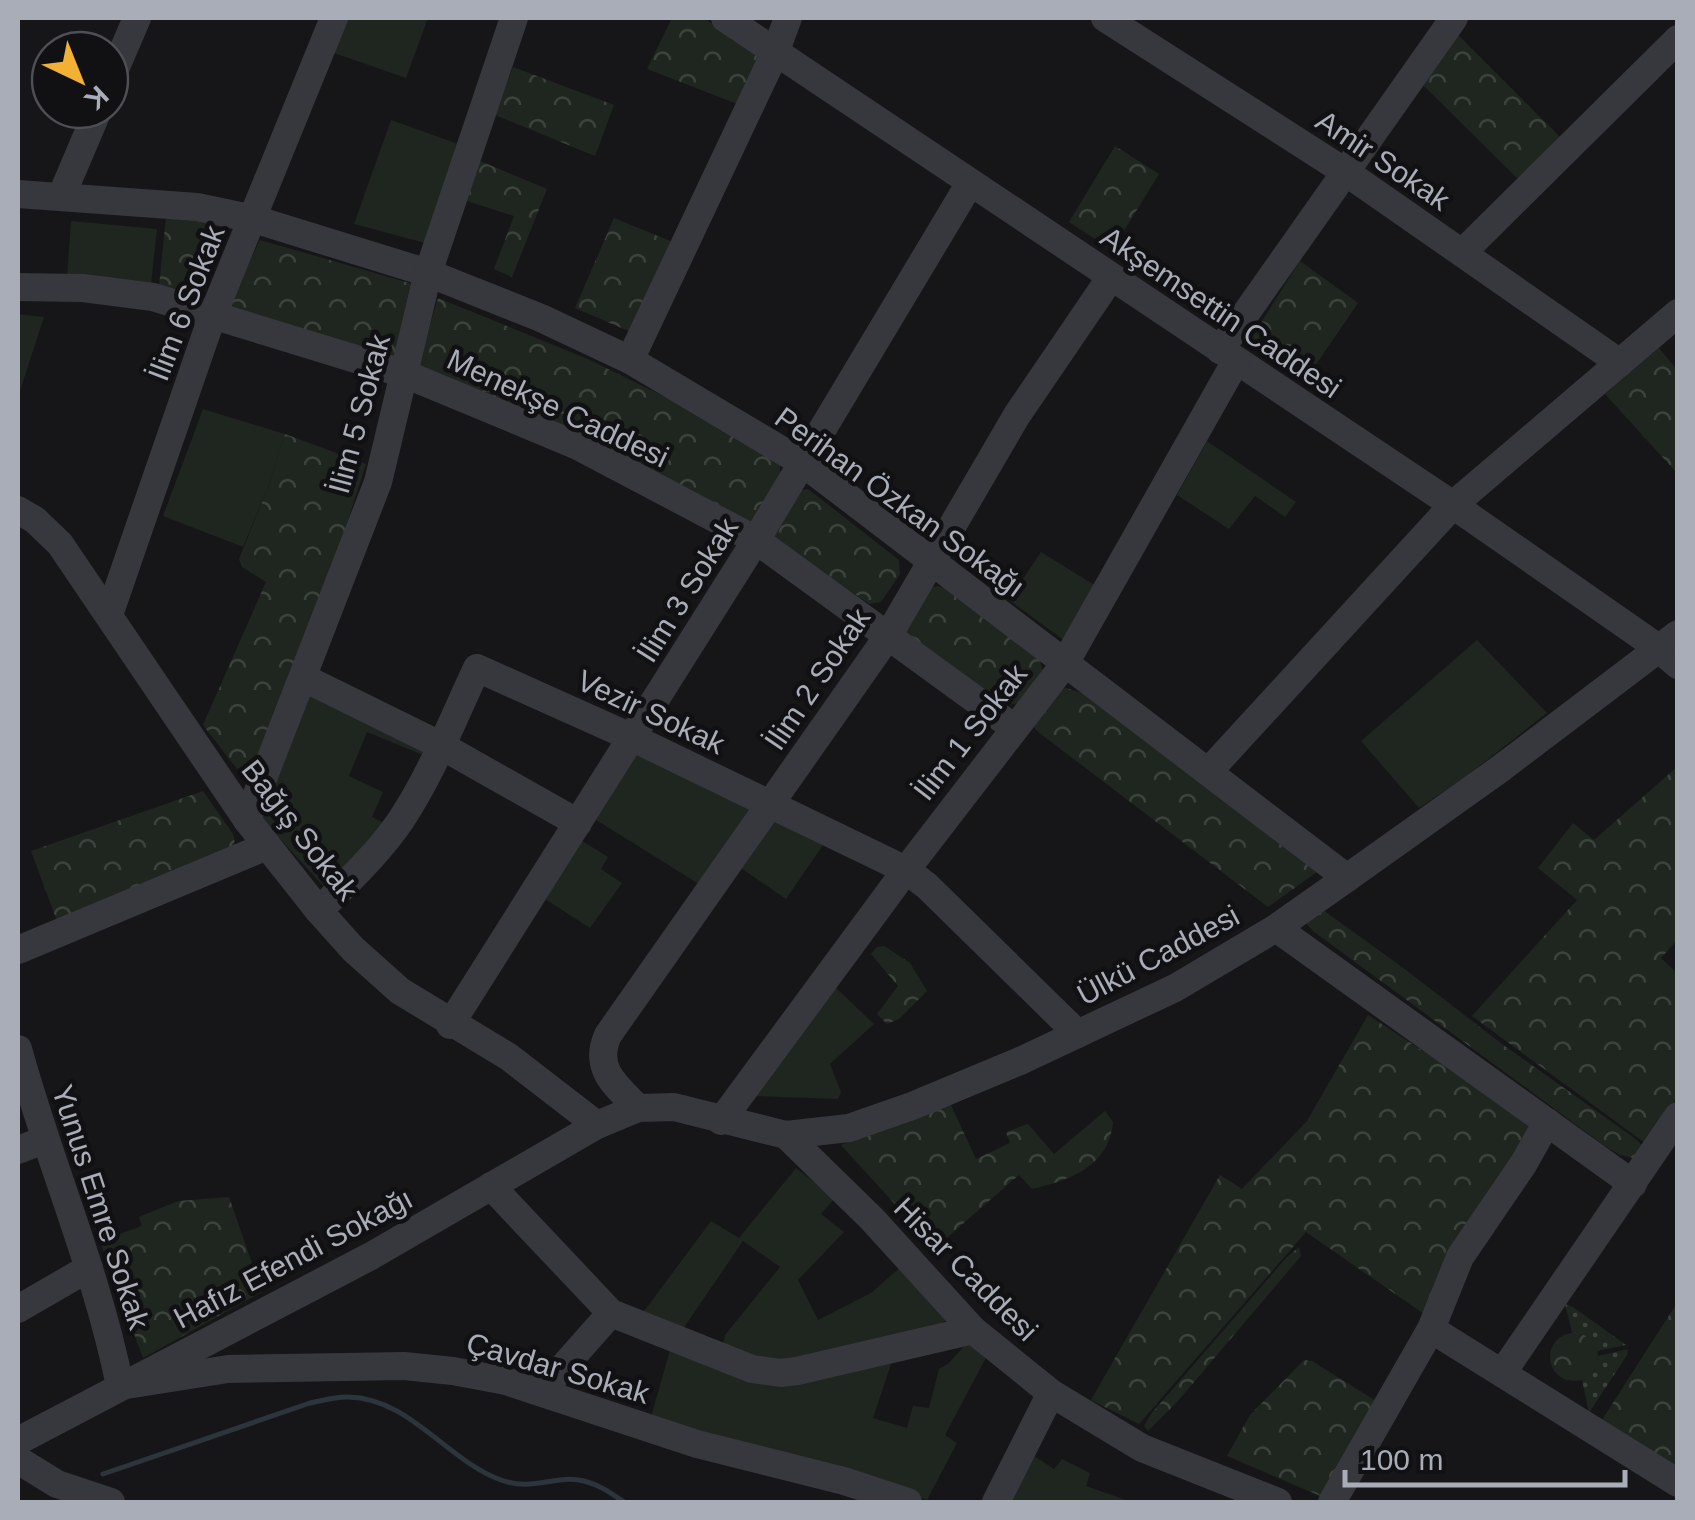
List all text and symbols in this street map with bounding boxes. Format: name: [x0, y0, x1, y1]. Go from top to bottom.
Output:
north arrow: [30, 30, 130, 130]
text: K: [79, 80, 115, 116]
street label: Amir Sokak: [1310, 103, 1457, 217]
street label: İlim 6 Sokak: [141, 220, 231, 385]
street label: Akşemsettin Caddesi: [1095, 220, 1347, 404]
street label: İlim 5 Sokak: [322, 330, 396, 497]
street label: Menekşe Caddesi: [442, 342, 674, 474]
street label: Perihan Özkan Sokağı: [769, 400, 1031, 604]
street label: İlim 3 Sokak: [630, 511, 745, 668]
street label: İlim 2 Sokak: [758, 601, 877, 756]
street label: İlim 1 Sokak: [907, 657, 1034, 807]
street label: Vezir Sokak: [572, 664, 731, 761]
street label: Bağış Sokak: [235, 753, 365, 907]
street label: Ülkü Caddesi: [1071, 899, 1245, 1011]
street label: Yunus Emre Sokak: [46, 1081, 156, 1334]
street label: Hafız Efendi Sokağı: [168, 1181, 418, 1335]
street label: Hisar Caddesi: [888, 1191, 1044, 1347]
street label: Çavdar Sokak: [463, 1326, 654, 1410]
scale bar: [1345, 1425, 1625, 1487]
text: 100 m: [1360, 1443, 1443, 1476]

